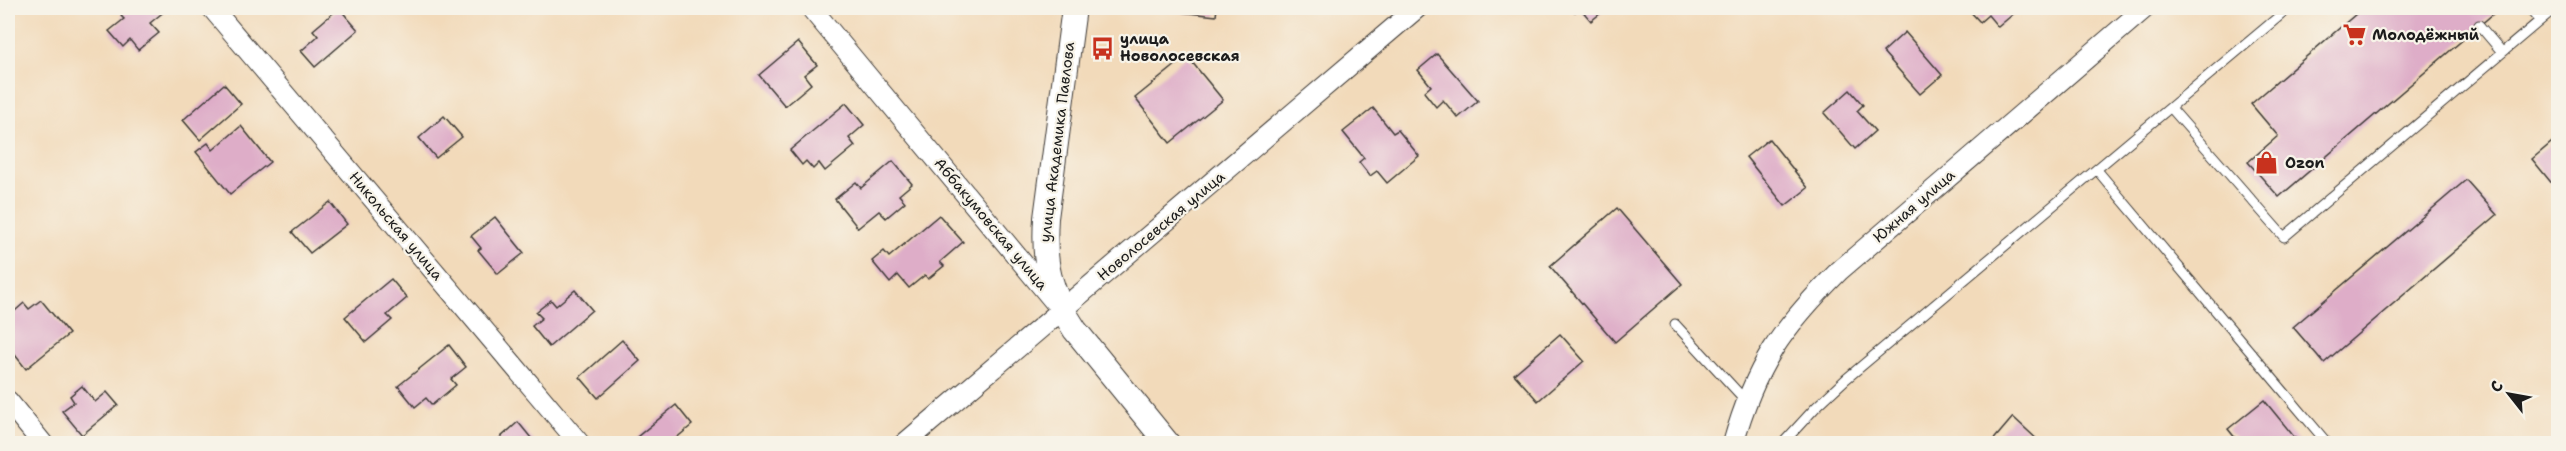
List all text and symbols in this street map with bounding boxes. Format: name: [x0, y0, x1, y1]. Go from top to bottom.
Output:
supermarket icon: Молодёжный: [2341, 22, 2367, 48]
place label: Молодёжный: [2372, 25, 2480, 45]
place label: улица Новолосевская: [1120, 29, 1240, 66]
bus stop icon: улица Новолосевская: [1089, 35, 1115, 61]
street label: улица Академика Павлова: [1035, 40, 1079, 243]
shop icon: Ozon: [2254, 150, 2280, 176]
place label: Ozon: [2285, 153, 2325, 173]
street label: Аббакумовская улица: [930, 154, 1053, 295]
street label: Южная улица: [1869, 165, 1960, 247]
street label: Новолосевская улица: [1093, 166, 1230, 285]
street label: Никольская улица: [345, 167, 448, 285]
north arrow: [2479, 364, 2539, 424]
text: С: [2485, 377, 2508, 396]

